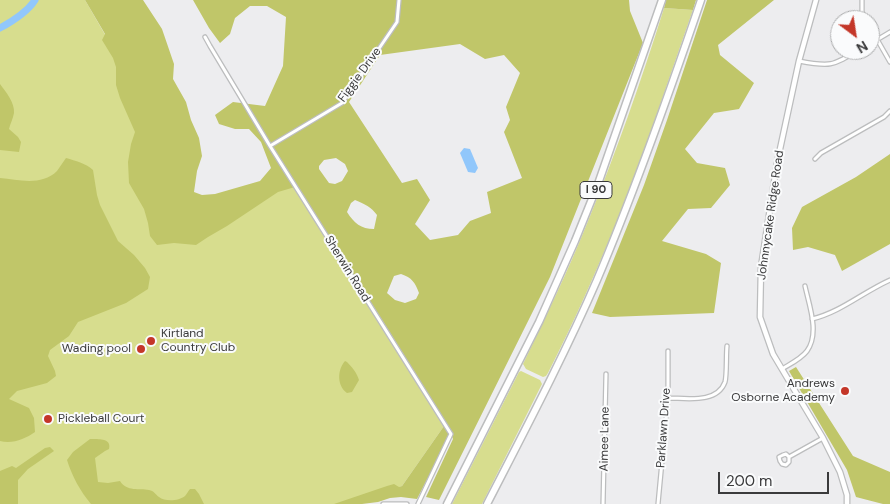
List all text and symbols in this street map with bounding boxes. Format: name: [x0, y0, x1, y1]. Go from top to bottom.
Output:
north arrow: [830, 10, 880, 60]
text: N: [853, 37, 871, 57]
street label: Figgie Drive: [335, 45, 385, 105]
street label: Johnnycake Ridge Road: [755, 149, 787, 281]
road number: I 90: [580, 182, 612, 198]
street label: Sherwin Road: [321, 233, 373, 305]
place label: Kirtland Country Club: [161, 327, 235, 355]
marker: Kirtland Country Club: [145, 335, 157, 347]
place label: Wading pool: [62, 342, 131, 356]
marker: Wading pool: [135, 343, 147, 355]
place label: Andrews Osborne Academy: [731, 377, 835, 405]
marker: Andrews Osborne Academy: [839, 385, 851, 397]
street label: Parklawn Drive: [654, 387, 674, 469]
street label: Aimee Lane: [597, 406, 613, 472]
place label: Pickleball Court: [58, 412, 145, 426]
marker: Pickleball Court: [42, 413, 54, 425]
scale bar: [720, 462, 831, 494]
text: 200 m: [726, 471, 772, 491]

